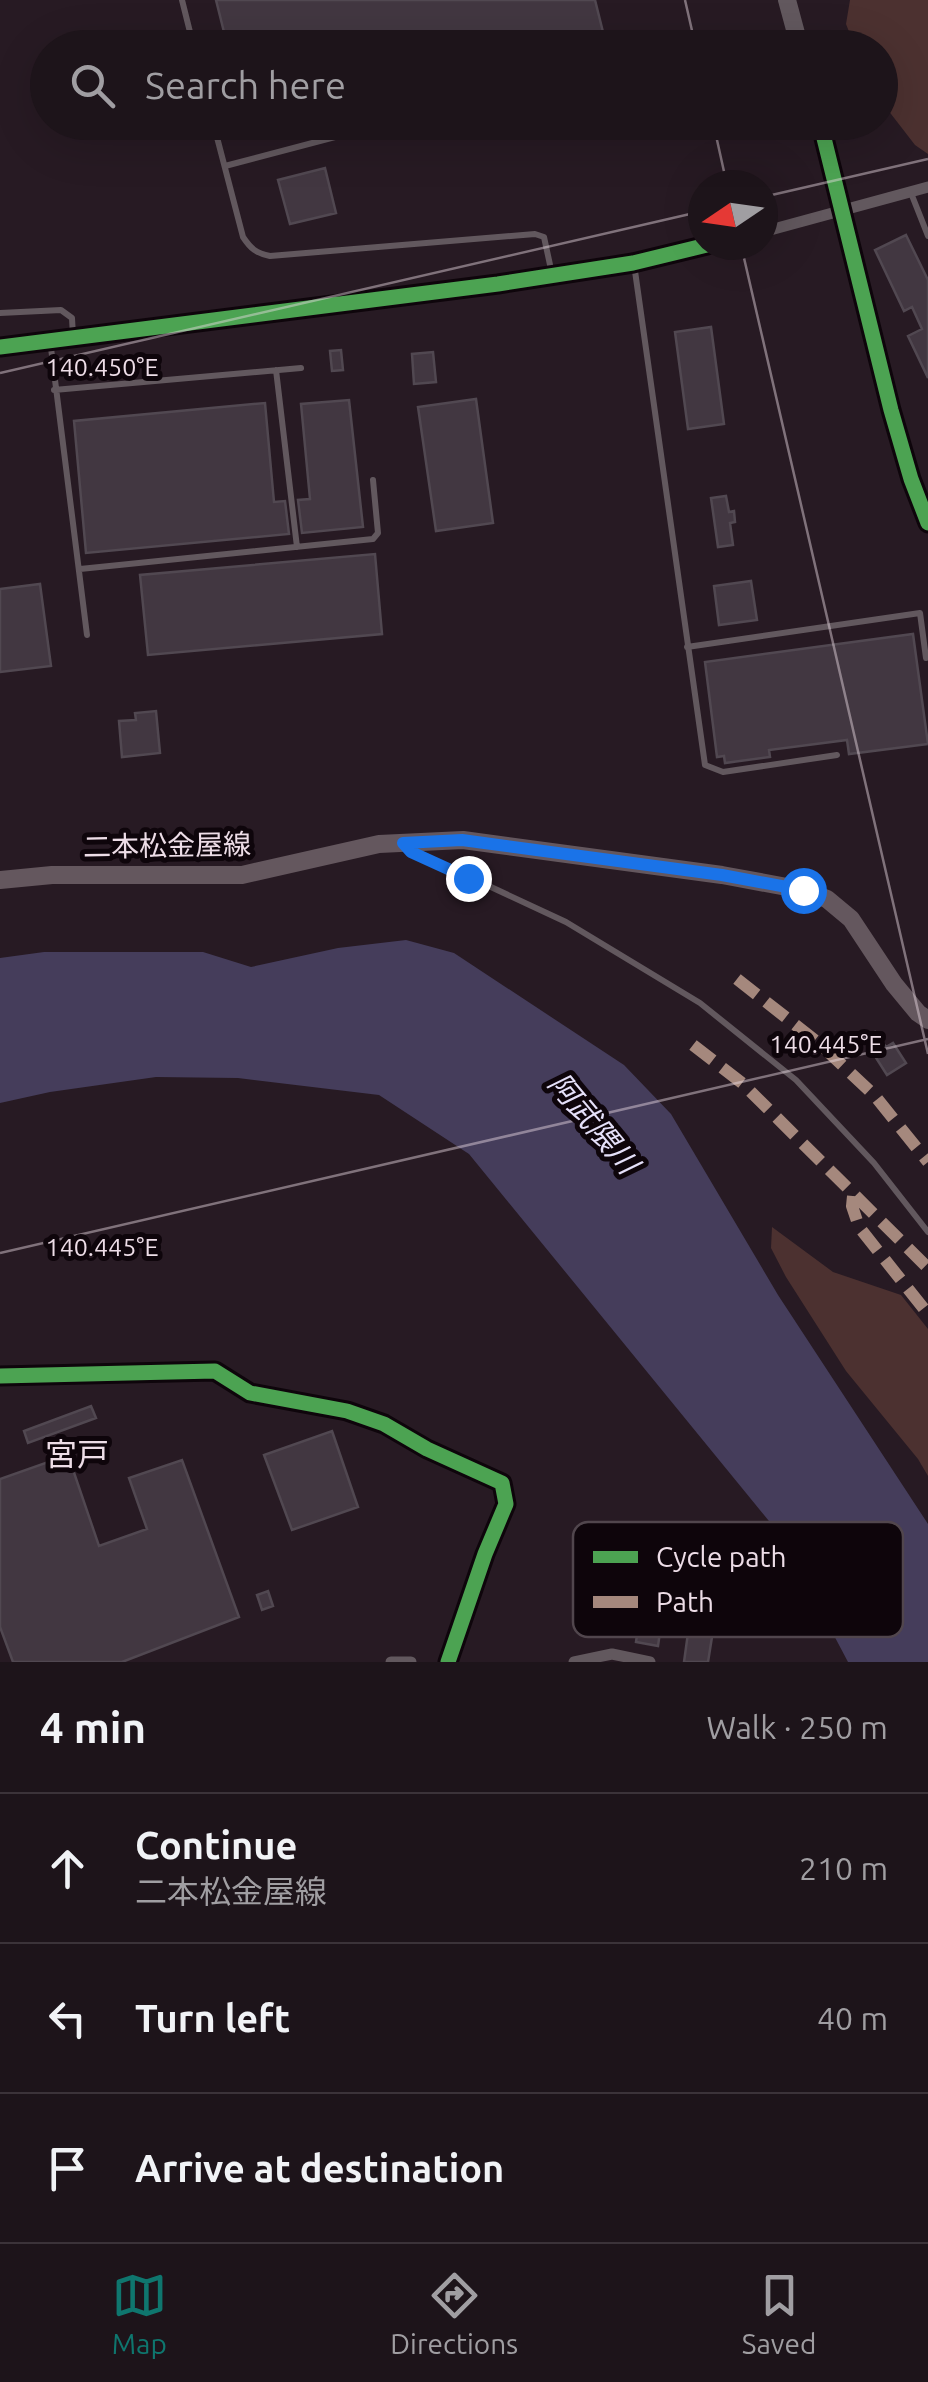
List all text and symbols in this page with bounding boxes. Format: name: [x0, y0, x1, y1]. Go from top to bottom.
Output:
search box: [30, 30, 898, 140]
icon: search: [65, 58, 120, 113]
text: Search here: [145, 64, 346, 106]
north arrow: [688, 170, 778, 260]
text: 140.450°E: [46, 353, 158, 381]
street label: 二本松金屋線: [83, 828, 251, 862]
route end: [446, 856, 492, 902]
route start: [781, 868, 827, 914]
text: 140.445°E: [770, 1030, 882, 1058]
water label: 阿武隈川: [542, 1066, 648, 1182]
text: 140.445°E: [46, 1233, 158, 1261]
district label: 宮戸: [45, 1436, 109, 1472]
legend: [573, 1522, 903, 1637]
text: Cycle path: [656, 1541, 787, 1572]
text: Path: [656, 1586, 714, 1617]
text: 4 min: [40, 1704, 146, 1751]
text: Walk · 250 m: [706, 1709, 888, 1745]
text: Continue: [135, 1824, 297, 1866]
icon: ahead: [40, 1841, 95, 1896]
text: 210 m: [799, 1850, 888, 1886]
text: 二本松金屋線: [135, 1873, 327, 1909]
icon: left: [40, 1991, 95, 2046]
text: Turn left: [135, 1997, 290, 2039]
text: 40 m: [817, 2000, 888, 2036]
icon: arrive: [40, 2141, 95, 2196]
text: Arrive at destination: [135, 2147, 504, 2189]
tab: Map: [112, 2268, 167, 2359]
tab: Directions: [390, 2268, 518, 2359]
tab: Saved: [742, 2268, 816, 2359]

